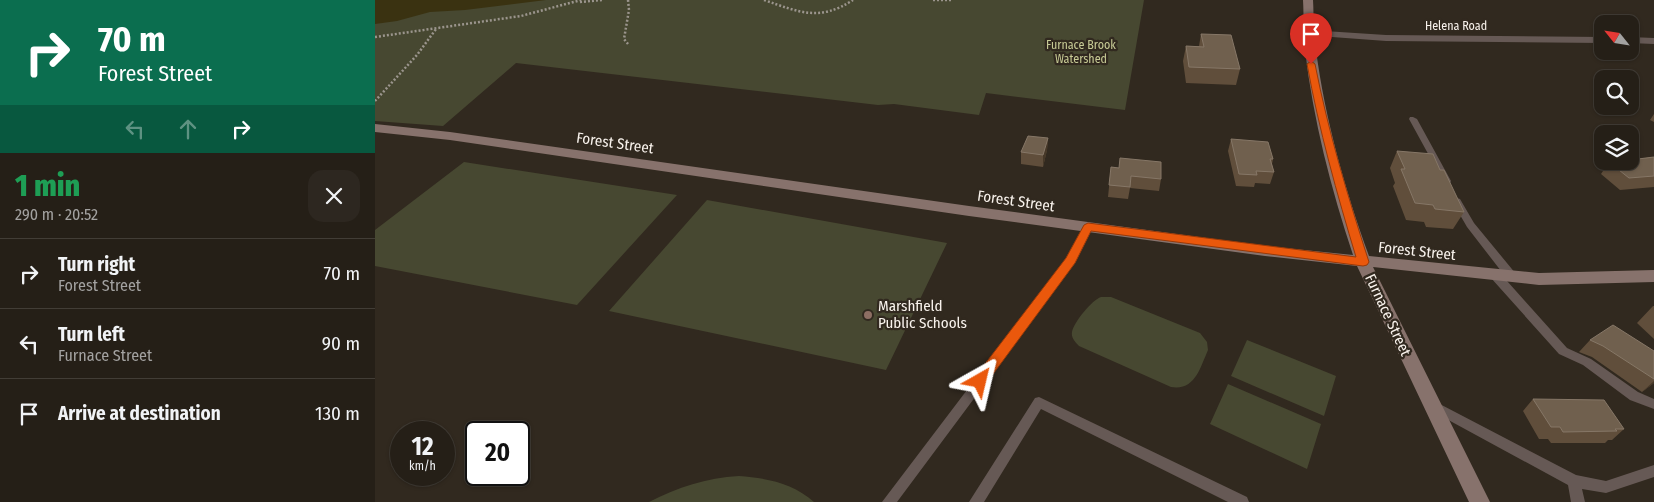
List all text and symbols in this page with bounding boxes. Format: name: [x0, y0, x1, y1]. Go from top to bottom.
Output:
pin: [1290, 13, 1332, 64]
north arrow: [1594, 15, 1639, 60]
map controls: [1594, 15, 1639, 170]
text: 70 m: [98, 18, 166, 60]
street label: Helena Road: [1425, 19, 1487, 33]
icon: right: [15, 20, 80, 85]
icon: arrive: [1297, 20, 1325, 48]
park label: Furnace Brook Watershed: [1046, 38, 1116, 66]
text: Forest Street: [98, 60, 212, 87]
button: search: [1594, 70, 1639, 115]
icon: left: [121, 115, 149, 143]
icon: ahead: [174, 115, 202, 143]
icon: right: [227, 115, 255, 143]
button: layers: [1594, 125, 1639, 170]
street label: Forest Street: [575, 129, 655, 157]
text: 1 min: [15, 168, 80, 204]
button: close: [308, 170, 360, 222]
street label: Forest Street: [976, 187, 1056, 215]
text: 290 m · 20:52: [15, 205, 98, 224]
street label: Forest Street: [1377, 238, 1457, 264]
text: Turn right: [58, 253, 135, 276]
icon: right: [15, 260, 43, 288]
text: 70 m: [324, 262, 360, 285]
street label: Furnace Street: [1361, 271, 1415, 359]
text: Forest Street: [58, 276, 141, 295]
place label: Marshfield Public Schools: [878, 297, 967, 332]
marker: Marshfield Public Schools: [862, 309, 874, 321]
text: Turn left: [58, 323, 125, 346]
icon: left: [15, 330, 43, 358]
text: 90 m: [322, 332, 360, 355]
text: Furnace Street: [58, 346, 152, 365]
position arrow: [953, 354, 1005, 406]
icon: arrive: [15, 400, 43, 428]
text: Arrive at destination: [58, 402, 221, 425]
text: 130 m: [315, 402, 360, 425]
speed limit sign: 20: [465, 421, 530, 486]
text: 12: [411, 432, 434, 462]
text: km/h: [409, 459, 436, 473]

